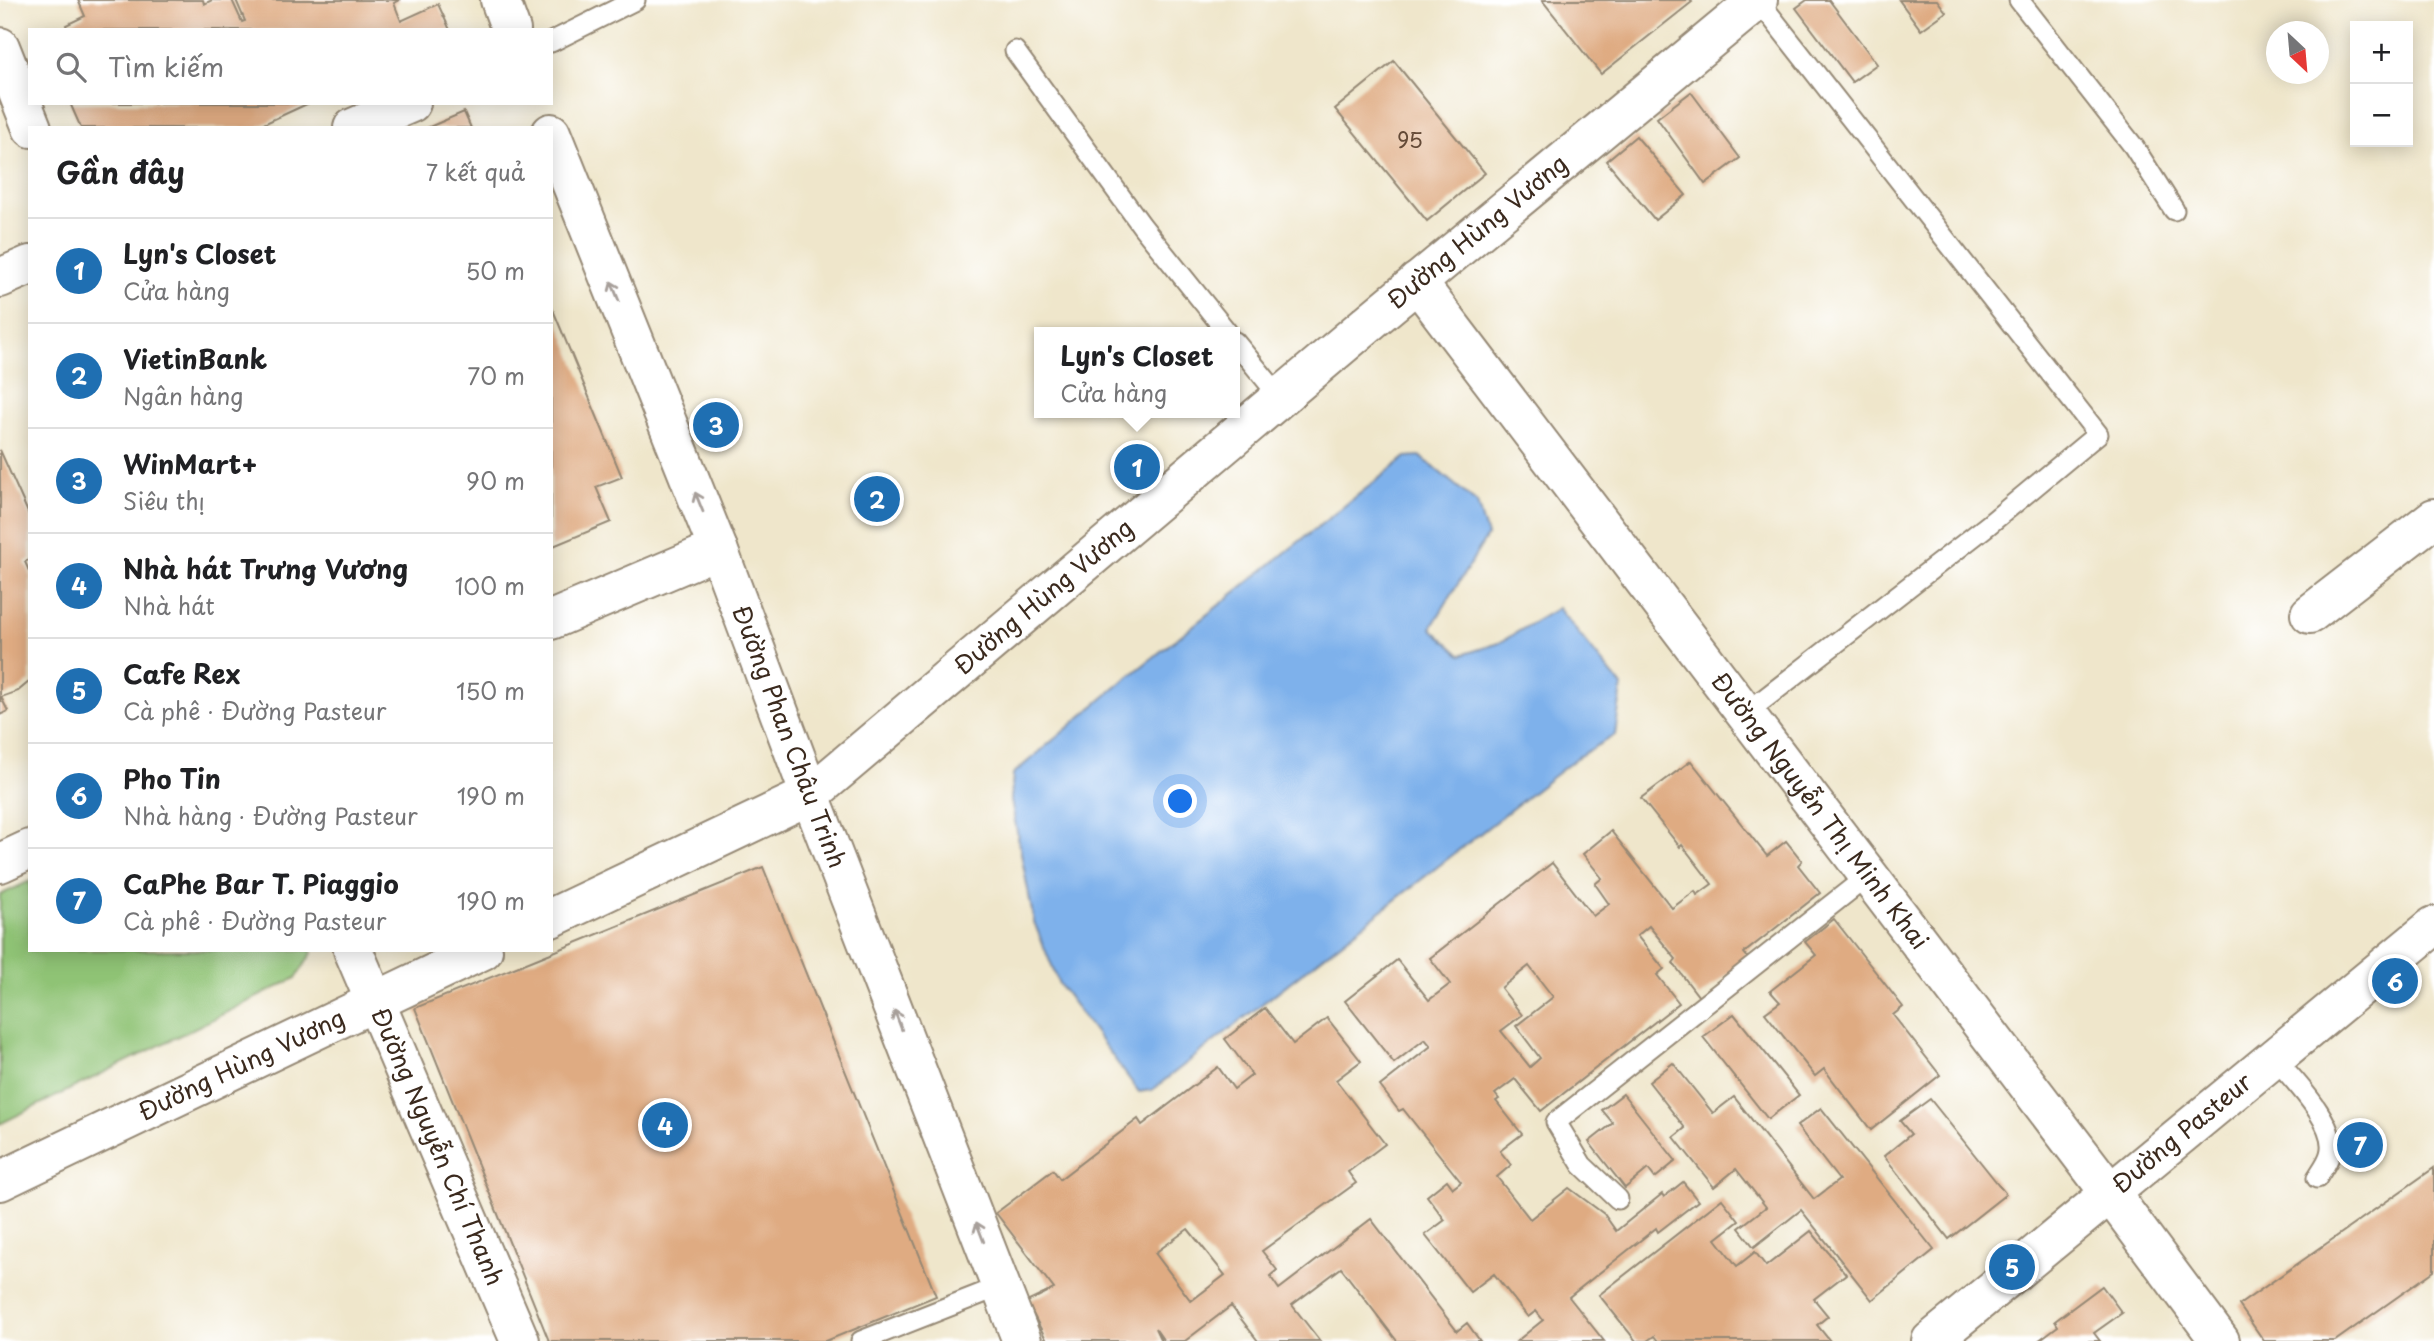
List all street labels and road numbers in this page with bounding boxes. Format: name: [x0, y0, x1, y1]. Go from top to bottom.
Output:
street label: Đường Hùng Vương: [1378, 145, 1575, 316]
street label: Đường Hùng Vương: [945, 509, 1140, 682]
street label: Đường Phan Châu Trinh: [725, 600, 857, 873]
street label: Đường Nguyễn Thị Minh Khai: [1704, 664, 1938, 956]
street label: Đường Hùng Vương: [132, 999, 350, 1128]
street label: Đường Nguyễn Chí Thanh: [364, 1001, 514, 1291]
street label: Đường Pasteur: [2103, 1063, 2260, 1201]

